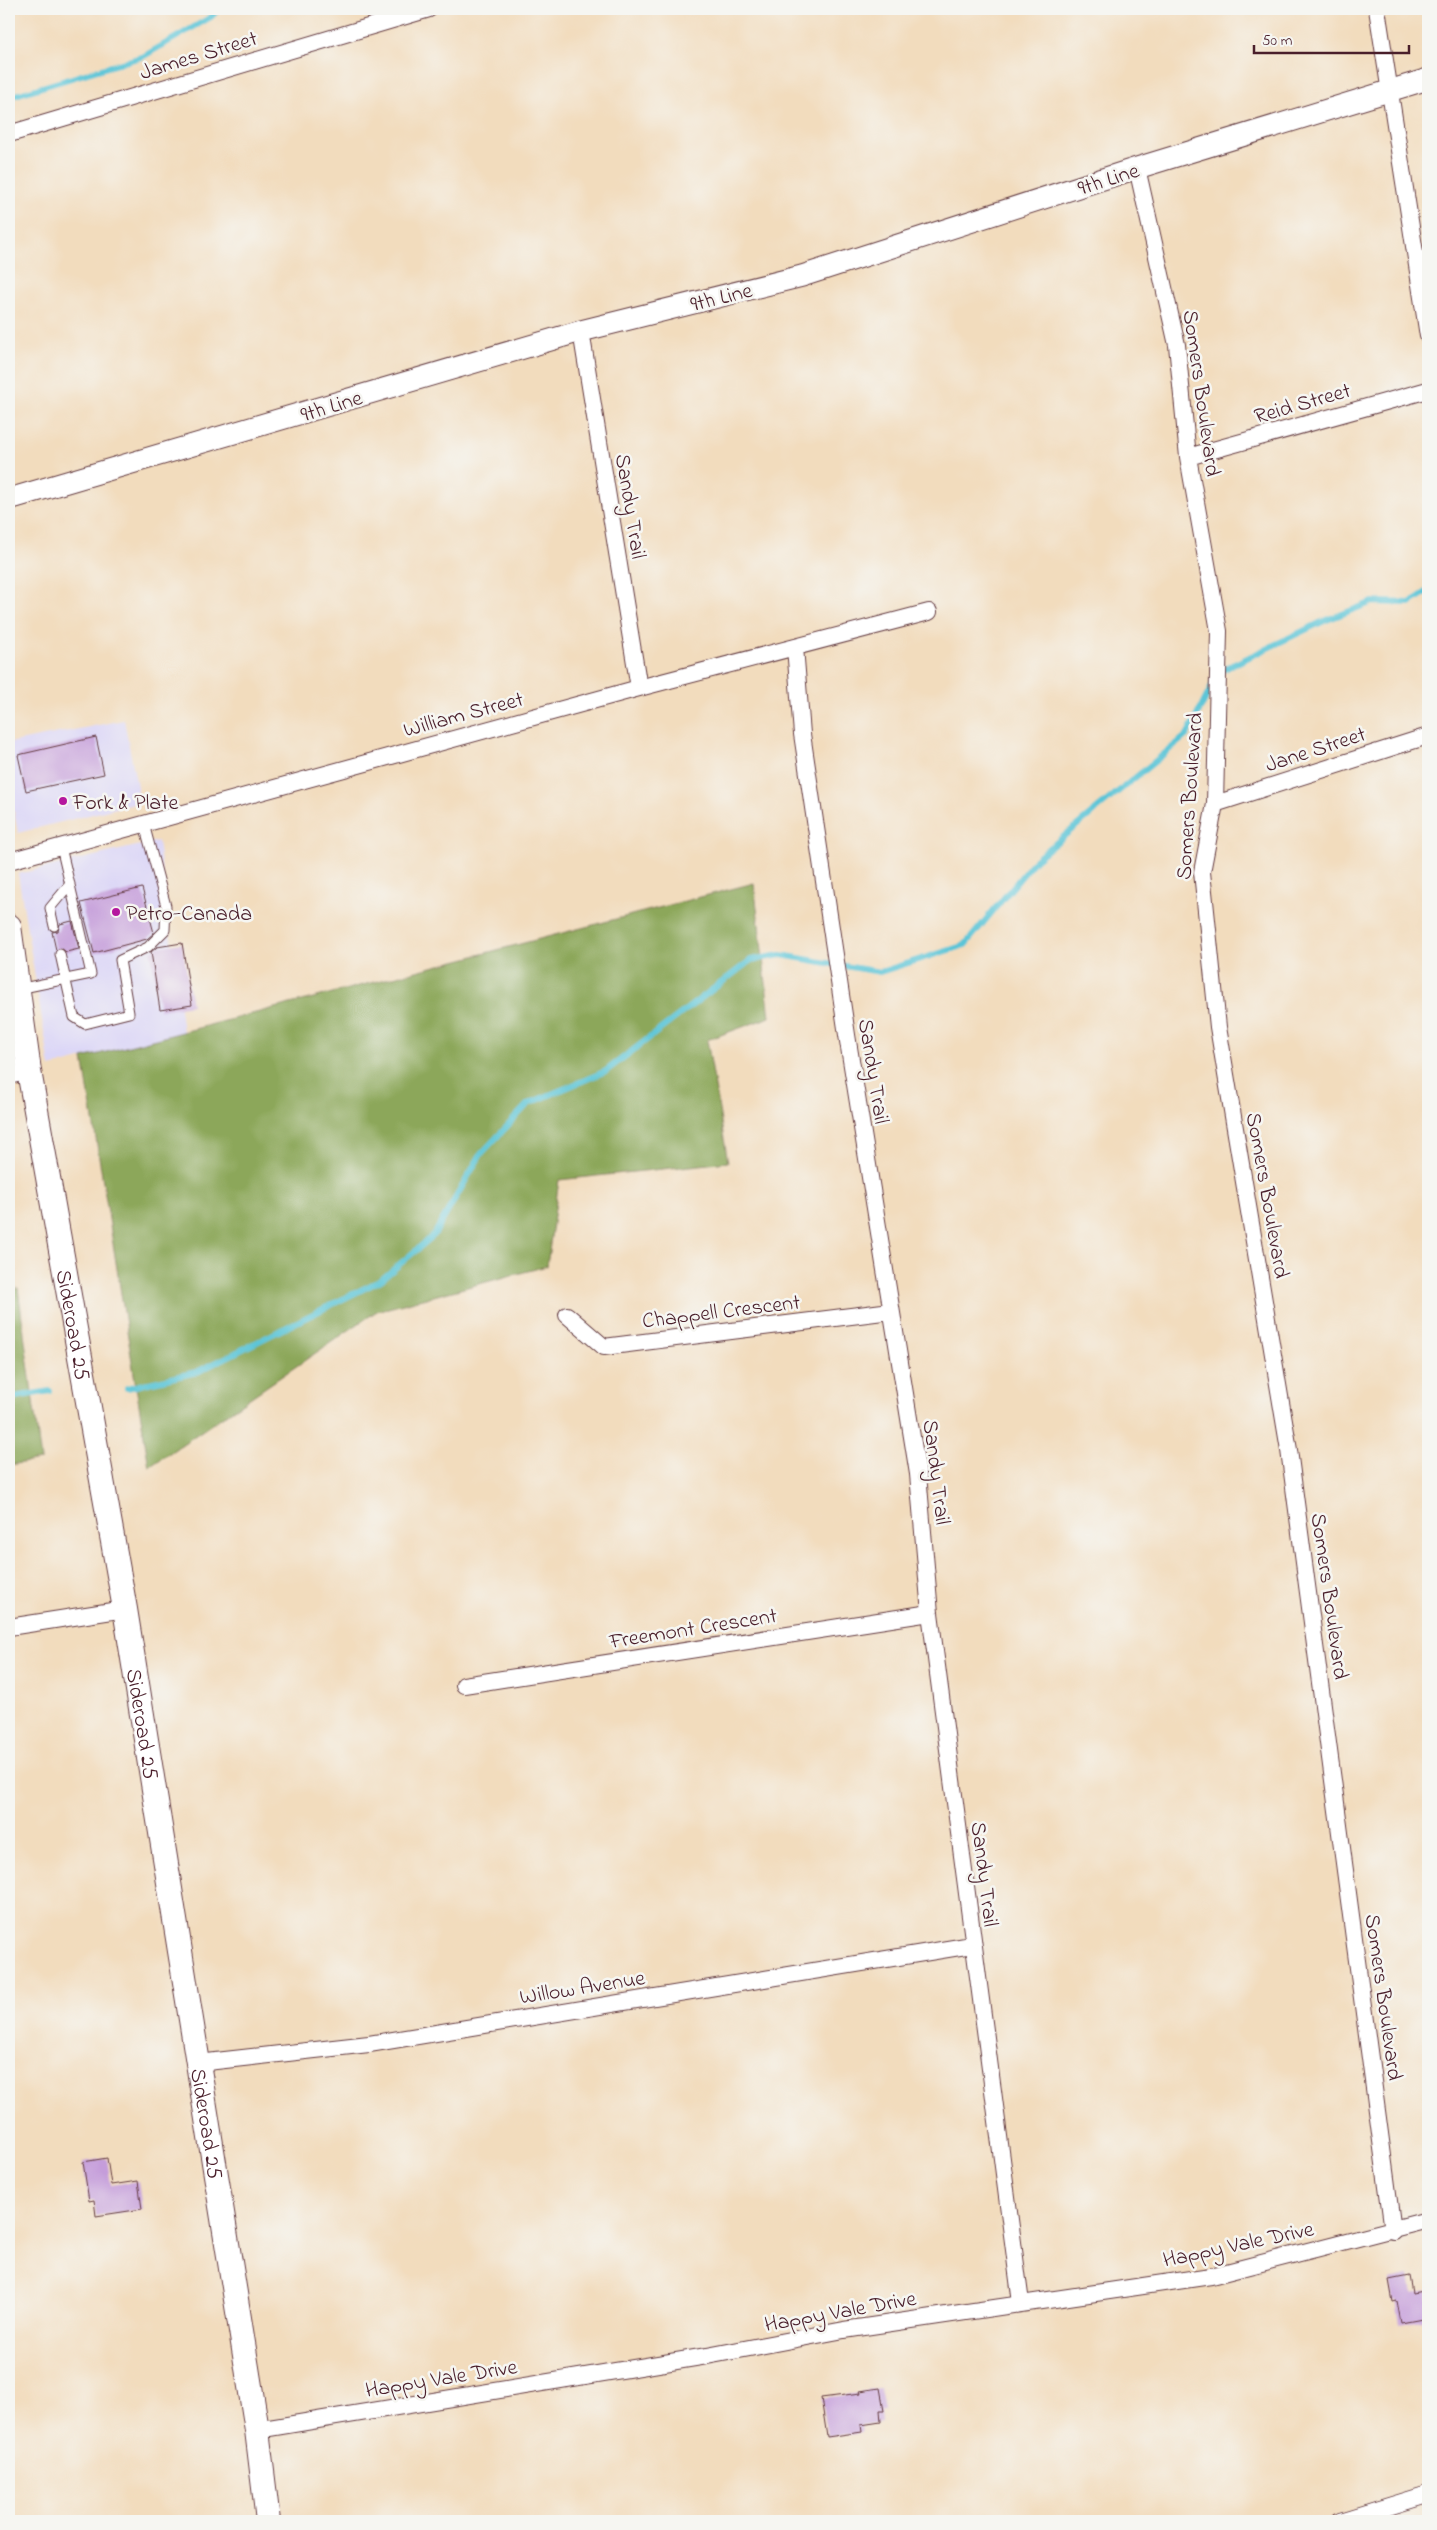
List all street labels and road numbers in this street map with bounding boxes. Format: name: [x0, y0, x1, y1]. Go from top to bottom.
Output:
street label: James Street: [136, 24, 262, 90]
street label: 9th Line: [1074, 156, 1144, 206]
street label: 9th Line: [687, 276, 756, 322]
street label: Somers Boulevard: [1173, 308, 1228, 479]
street label: Reid Street: [1251, 376, 1356, 434]
street label: 9th Line: [297, 383, 367, 432]
street label: Sandy Trail: [604, 452, 653, 561]
street label: William Street: [400, 684, 528, 747]
street label: Somers Boulevard: [1169, 711, 1213, 881]
street label: Jane Street: [1261, 719, 1371, 782]
street label: Sandy Trail: [847, 1017, 896, 1126]
street label: Somers Boulevard: [1236, 1110, 1296, 1281]
street label: Sideroad 25: [46, 1267, 97, 1383]
street label: Chappell Crescent: [641, 1287, 803, 1339]
street label: Sandy Trail: [912, 1418, 957, 1527]
street label: Somers Boulevard: [1301, 1511, 1356, 1682]
street label: Freemont Crescent: [606, 1601, 780, 1659]
street label: Sideroad 25: [116, 1666, 165, 1782]
street label: Sandy Trail: [960, 1820, 1005, 1929]
street label: Somers Boulevard: [1355, 1912, 1410, 2083]
street label: Willow Avenue: [517, 1963, 648, 2015]
street label: Sideroad 25: [180, 2066, 229, 2182]
street label: Happy Vale Drive: [1160, 2214, 1317, 2279]
street label: Happy Vale Drive: [762, 2284, 919, 2343]
street label: Happy Vale Drive: [363, 2352, 520, 2409]

